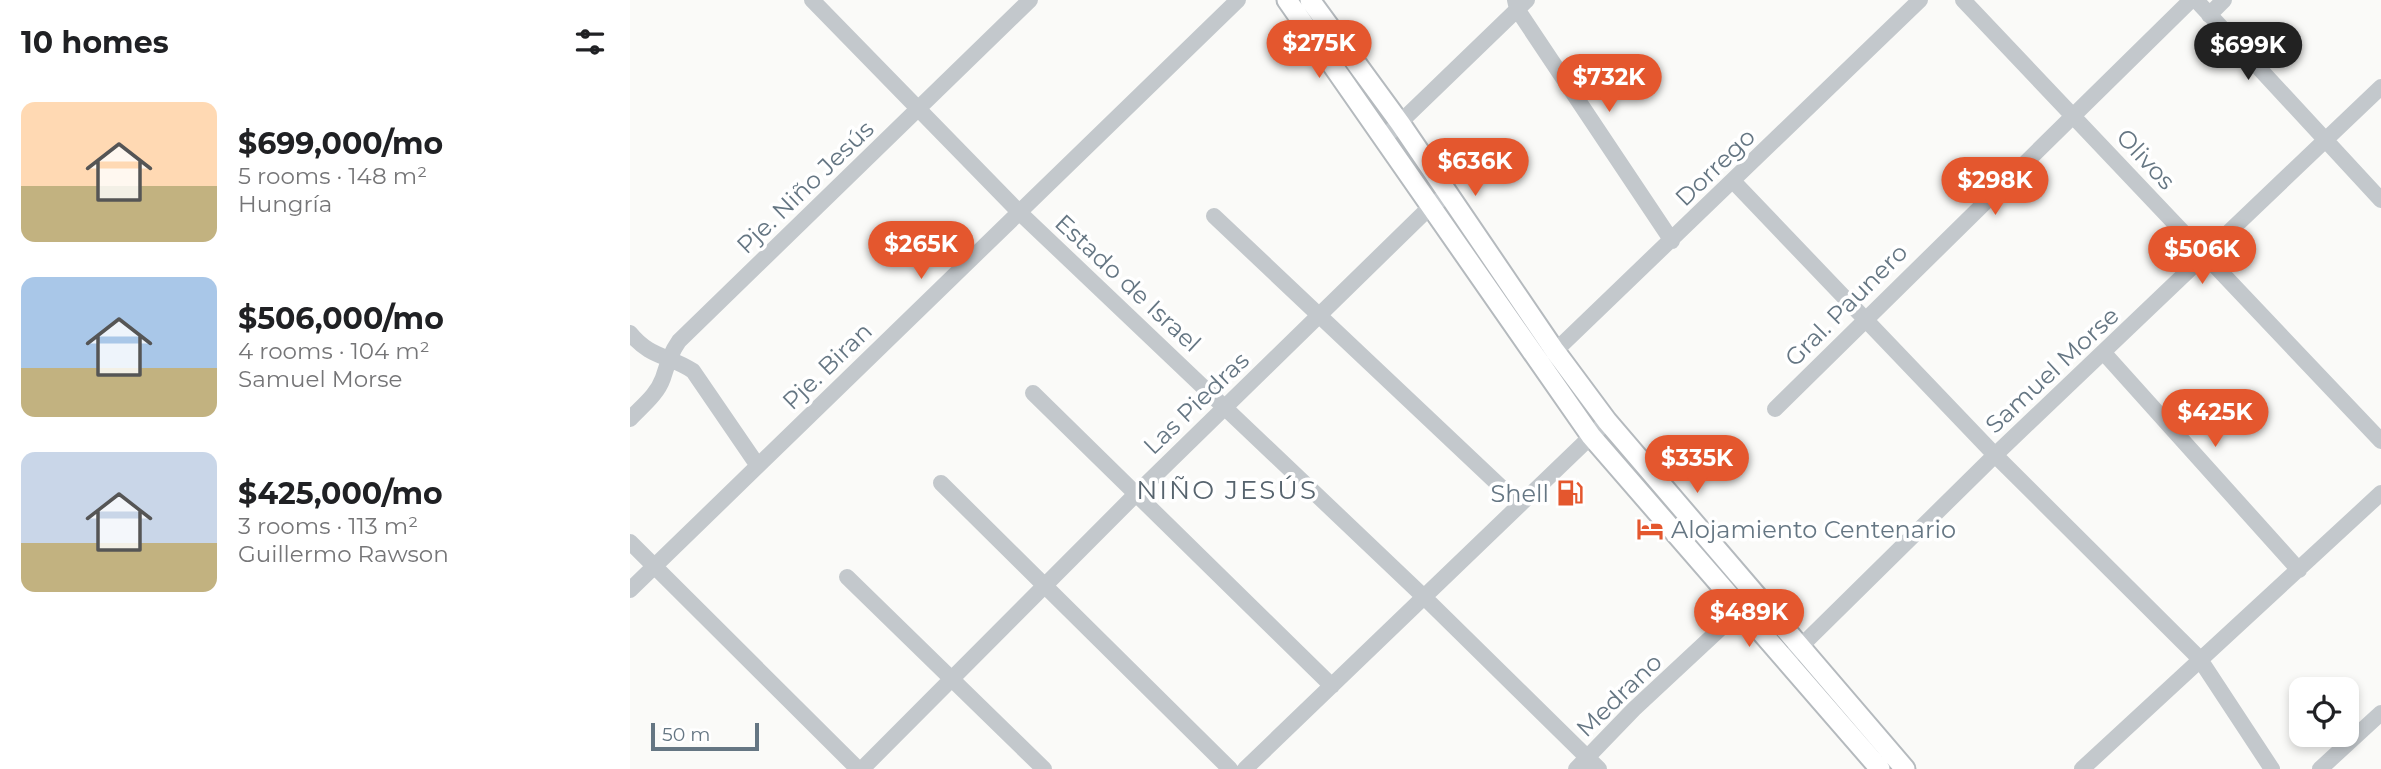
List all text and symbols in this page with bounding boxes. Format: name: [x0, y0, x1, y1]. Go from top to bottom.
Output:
pin: $275K: [1270, 20, 1368, 80]
pin: $699K: [2199, 22, 2297, 82]
icon: filters: [571, 23, 609, 61]
text: 10 homes: [21, 24, 169, 61]
text: $275K: [1283, 29, 1355, 57]
text: $699K: [2210, 31, 2286, 59]
pin: $732K: [1560, 54, 1658, 114]
text: $732K: [1573, 63, 1645, 91]
street label: Pje. Niño Jesús: [731, 114, 879, 260]
street label: Dorrego: [1669, 122, 1761, 212]
street label: Olivos: [2111, 123, 2181, 195]
text: $699,000/mo: [238, 125, 443, 162]
icon: home: [77, 130, 161, 214]
pin: $636K: [1426, 138, 1524, 198]
text: $636K: [1438, 147, 1512, 175]
pin: $298K: [1946, 158, 2044, 217]
text: 5 rooms · 148 m²: [238, 162, 427, 190]
text: $298K: [1957, 166, 2033, 194]
text: Hungría: [238, 190, 332, 218]
street label: Estado de Israel: [1049, 208, 1207, 358]
pin: $265K: [872, 222, 970, 281]
pin: $506K: [2153, 226, 2251, 286]
text: $265K: [884, 230, 958, 258]
text: $506K: [2164, 235, 2240, 263]
street label: Gral. Paunero: [1779, 238, 1913, 372]
text: $506,000/mo: [238, 300, 444, 337]
street label: Samuel Morse: [1979, 301, 2125, 439]
icon: home: [77, 305, 161, 389]
street label: Pje. Biran: [776, 316, 878, 416]
text: 4 rooms · 104 m²: [238, 337, 430, 365]
street label: Las Piedras: [1137, 346, 1255, 460]
text: Samuel Morse: [238, 365, 402, 393]
pin: $425K: [2166, 390, 2264, 449]
text: $425K: [2177, 398, 2253, 426]
pin: $335K: [1648, 435, 1746, 495]
text: $335K: [1661, 444, 1733, 472]
district label: NIÑO JESÚS: [1136, 474, 1318, 506]
text: $425,000/mo: [238, 475, 443, 512]
fuel station icon: Shell: [1555, 478, 1585, 508]
place label: Shell: [1491, 479, 1549, 508]
icon: home: [77, 480, 161, 564]
text: 3 rooms · 113 m²: [238, 512, 418, 540]
hotel icon: Alojamiento Centenario: [1635, 514, 1665, 544]
place label: Alojamiento Centenario: [1671, 515, 1956, 544]
text: Guillermo Rawson: [238, 540, 449, 568]
pin: $489K: [1700, 590, 1798, 649]
text: $489K: [1710, 598, 1788, 626]
street label: Medrano: [1570, 647, 1668, 743]
map controls: [2289, 677, 2359, 747]
button: locate: [2289, 677, 2359, 747]
scale bar: [651, 720, 760, 752]
text: 50 m: [662, 723, 710, 746]

